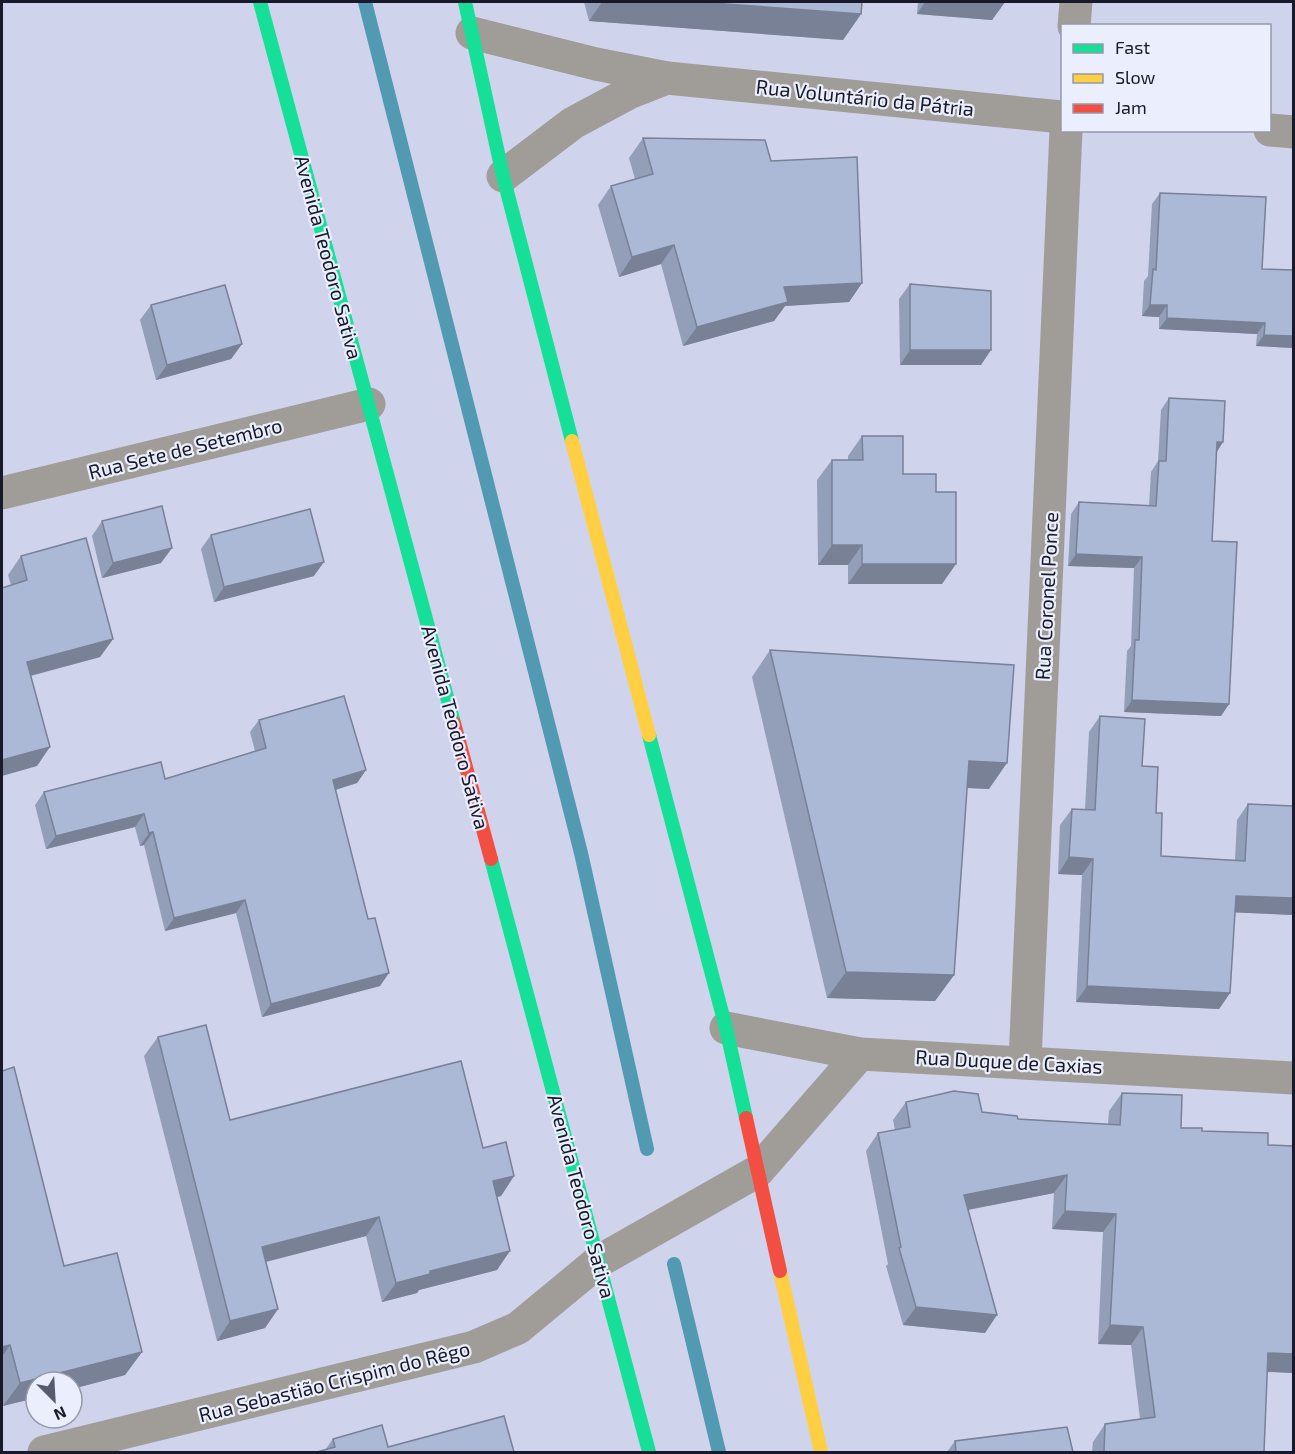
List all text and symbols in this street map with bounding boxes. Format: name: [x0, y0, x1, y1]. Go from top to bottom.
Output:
legend: [1061, 24, 1271, 132]
text: Fast: [1115, 36, 1150, 58]
text: Slow: [1115, 66, 1156, 88]
street label: Rua Voluntário da Pátria: [755, 74, 975, 120]
text: Jam: [1115, 96, 1147, 118]
street label: Avenida Teodoro Sativa: [290, 152, 368, 362]
street label: Rua Sete de Setembro: [86, 412, 284, 484]
street label: Rua Coronel Ponce: [1030, 511, 1062, 681]
street label: Avenida Teodoro Sativa: [417, 622, 495, 832]
street label: Rua Duque de Caxias: [915, 1044, 1103, 1078]
street label: Avenida Teodoro Sativa: [543, 1091, 621, 1301]
street label: Rua Sebastião Crispim do Rêgo: [196, 1336, 472, 1426]
north arrow: [24, 1370, 84, 1430]
text: N: [51, 1403, 69, 1425]

